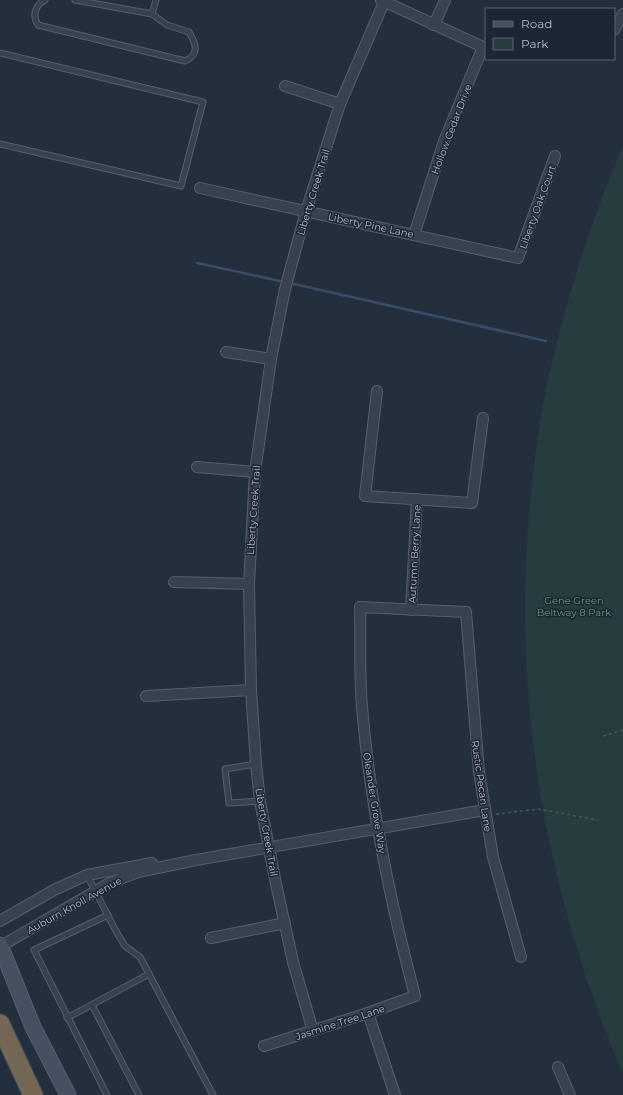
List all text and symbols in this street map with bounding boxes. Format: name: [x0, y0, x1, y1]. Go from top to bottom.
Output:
legend: [485, 8, 615, 60]
text: Road: [521, 16, 552, 31]
text: Park: [521, 36, 549, 51]
street label: Hollow Cedar Drive: [428, 82, 475, 176]
street label: Liberty Creek Trail: [294, 147, 333, 237]
street label: Liberty Oak Court: [516, 163, 559, 251]
street label: Liberty Pine Lane: [327, 210, 415, 241]
street label: Liberty Creek Trail: [244, 465, 263, 555]
street label: Autumn Berry Lane: [405, 504, 424, 604]
park label: Gene Green Beltway 8 Park: [537, 594, 611, 619]
street label: Rustic Pecan Lane: [469, 739, 494, 833]
street label: Oleander Grove Way: [360, 751, 389, 855]
street label: Liberty Creek Trail: [252, 787, 281, 877]
street label: Auburn Knoll Avenue: [25, 874, 124, 937]
street label: Jasmine Tree Lane: [293, 1002, 387, 1043]

